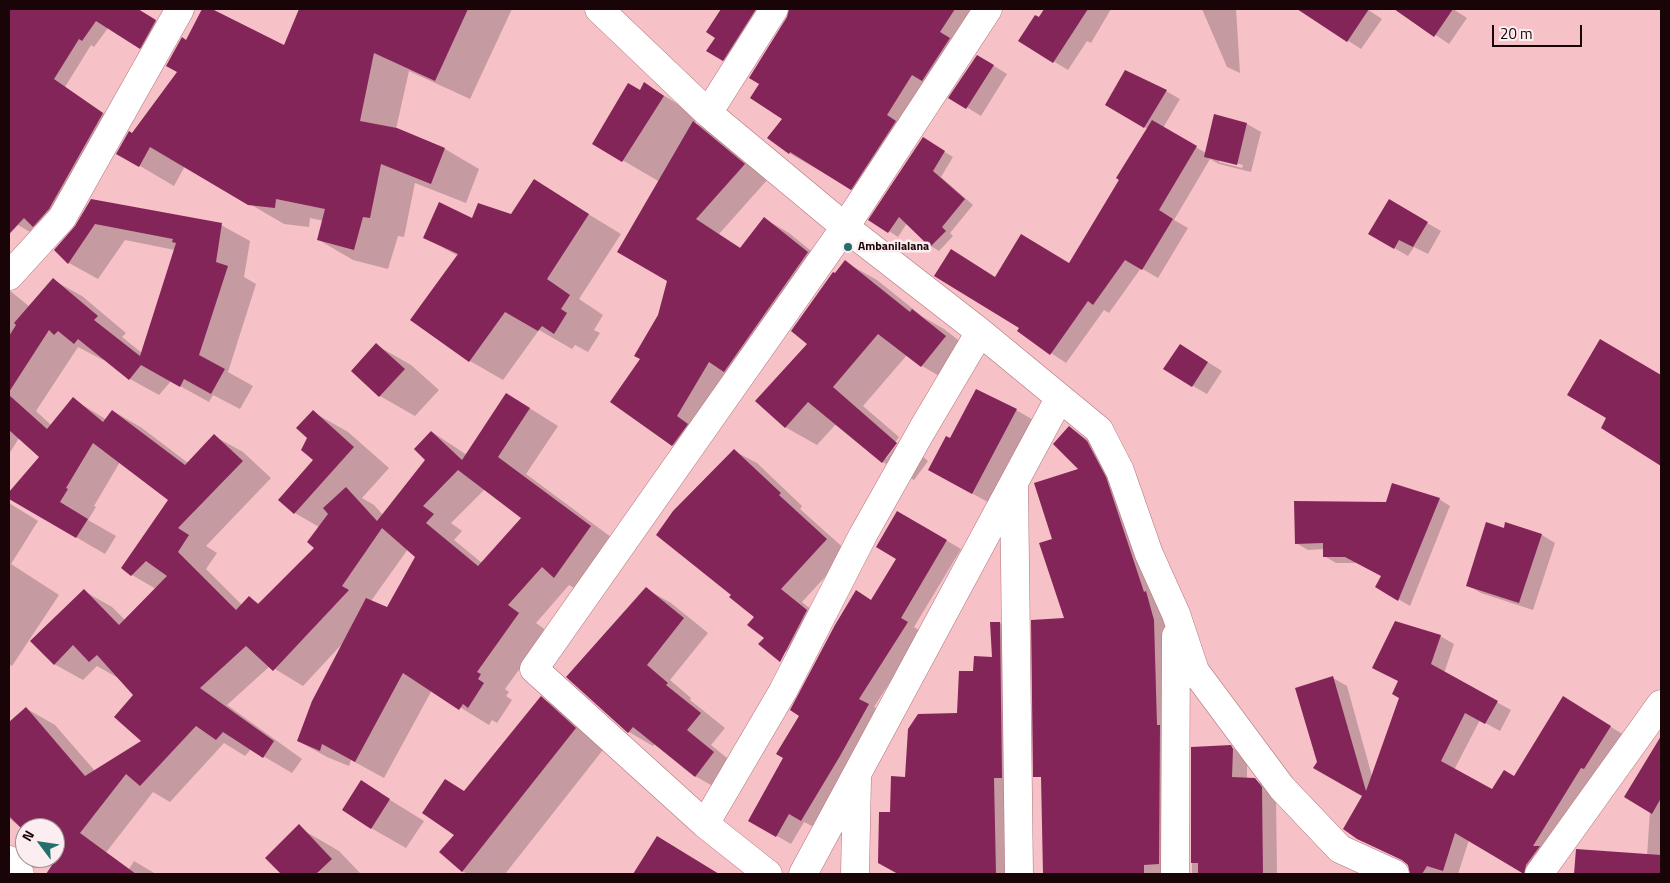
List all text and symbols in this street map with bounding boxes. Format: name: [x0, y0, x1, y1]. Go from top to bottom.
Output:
scale bar: [1495, 15, 1585, 47]
text: 20 m: [1500, 22, 1533, 45]
place label: Ambanilalana: [858, 240, 929, 254]
marker: Ambanilalana: [842, 241, 854, 253]
north arrow: [15, 818, 65, 868]
text: N: [16, 826, 39, 845]

